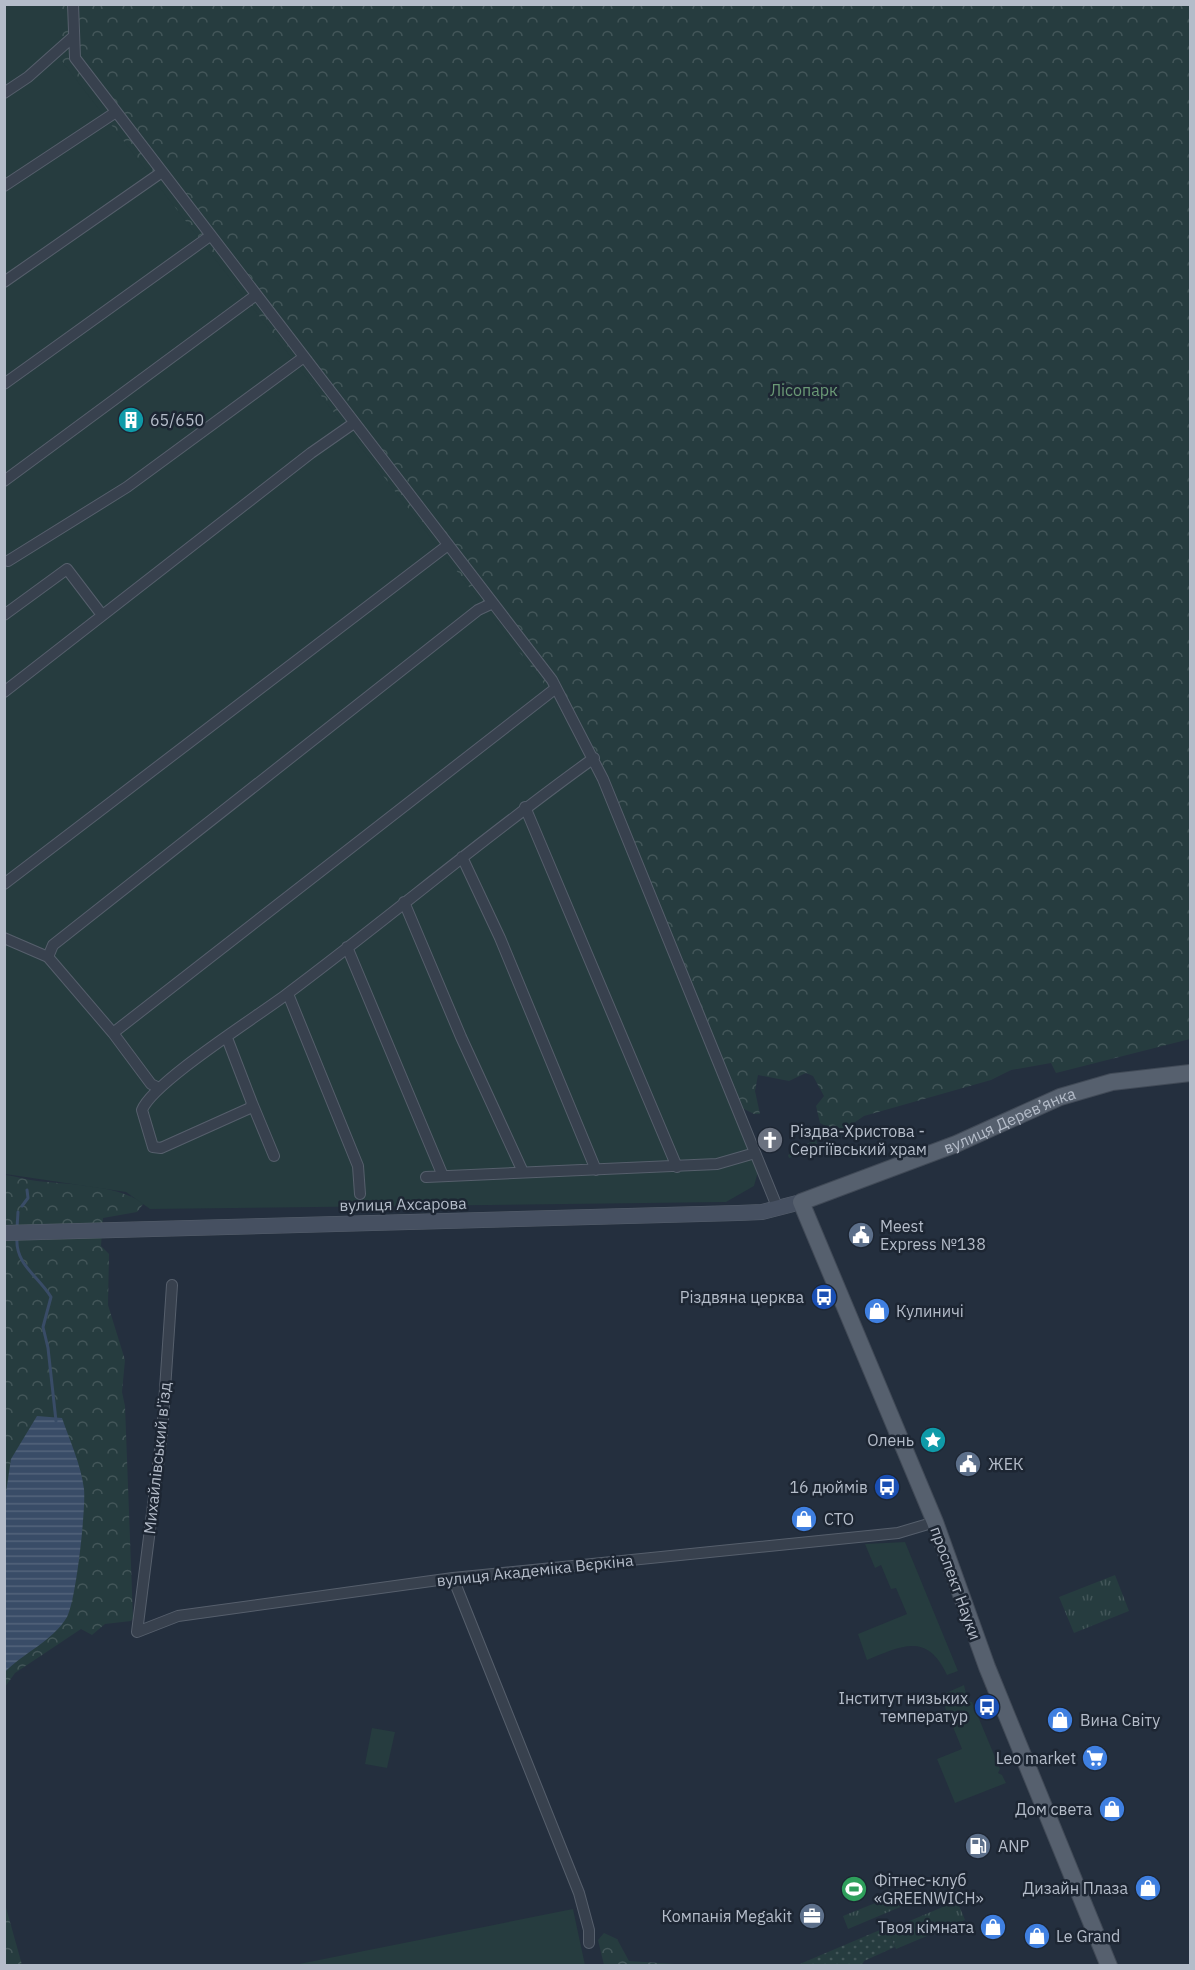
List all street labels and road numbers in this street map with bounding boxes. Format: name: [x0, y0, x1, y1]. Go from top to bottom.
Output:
street label: вулиця Дерев’янка: [941, 1083, 1078, 1158]
street label: вулиця Ахсарова: [339, 1193, 467, 1215]
street label: Михайлівський в'їзд: [139, 1380, 175, 1535]
street label: проспект Науки: [926, 1523, 986, 1643]
street label: вулиця Академіка Вєркіна: [436, 1550, 635, 1590]

